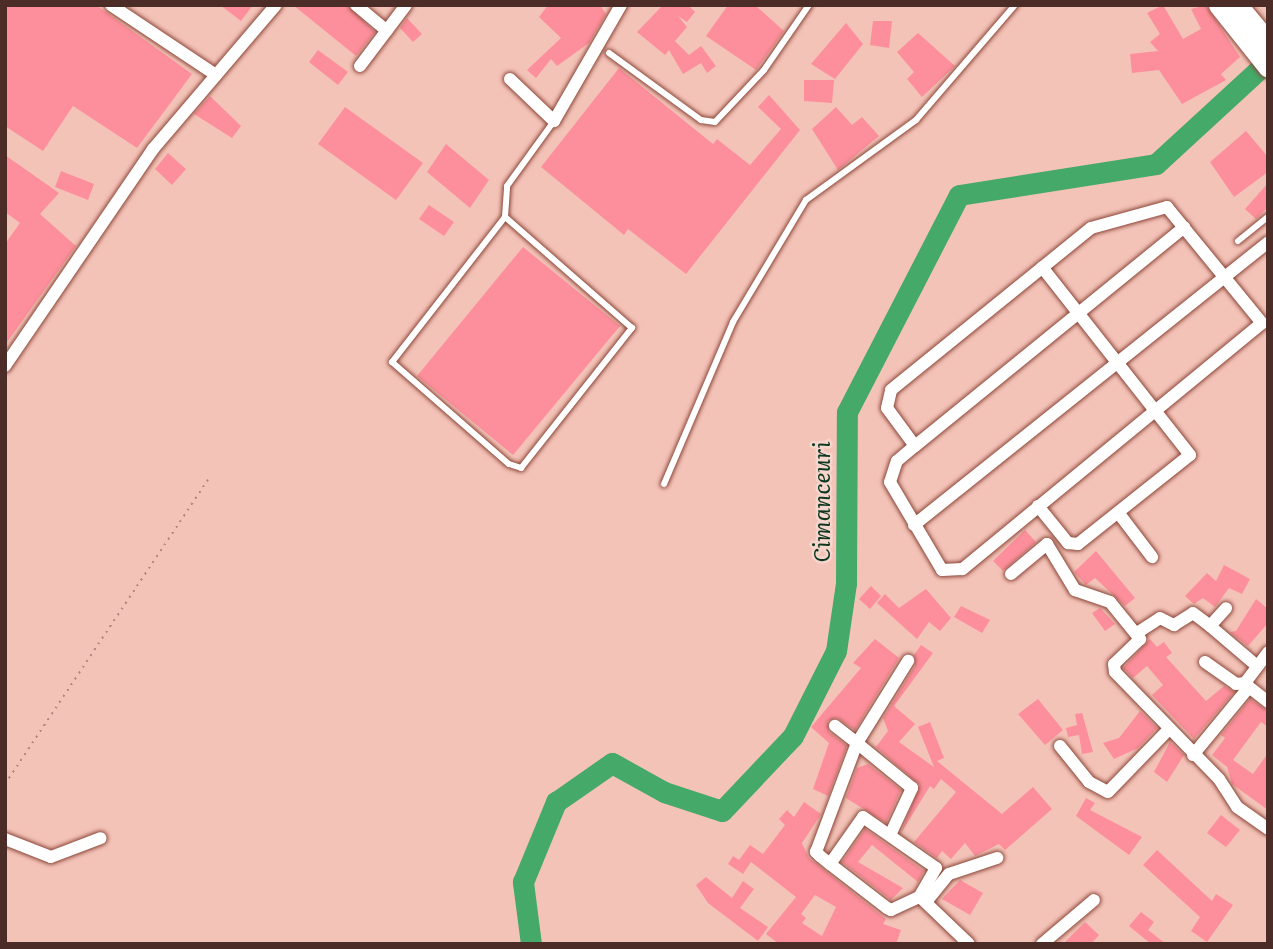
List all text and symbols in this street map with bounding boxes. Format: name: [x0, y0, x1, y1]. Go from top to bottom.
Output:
water label: Cimanceuri: [806, 441, 834, 563]

